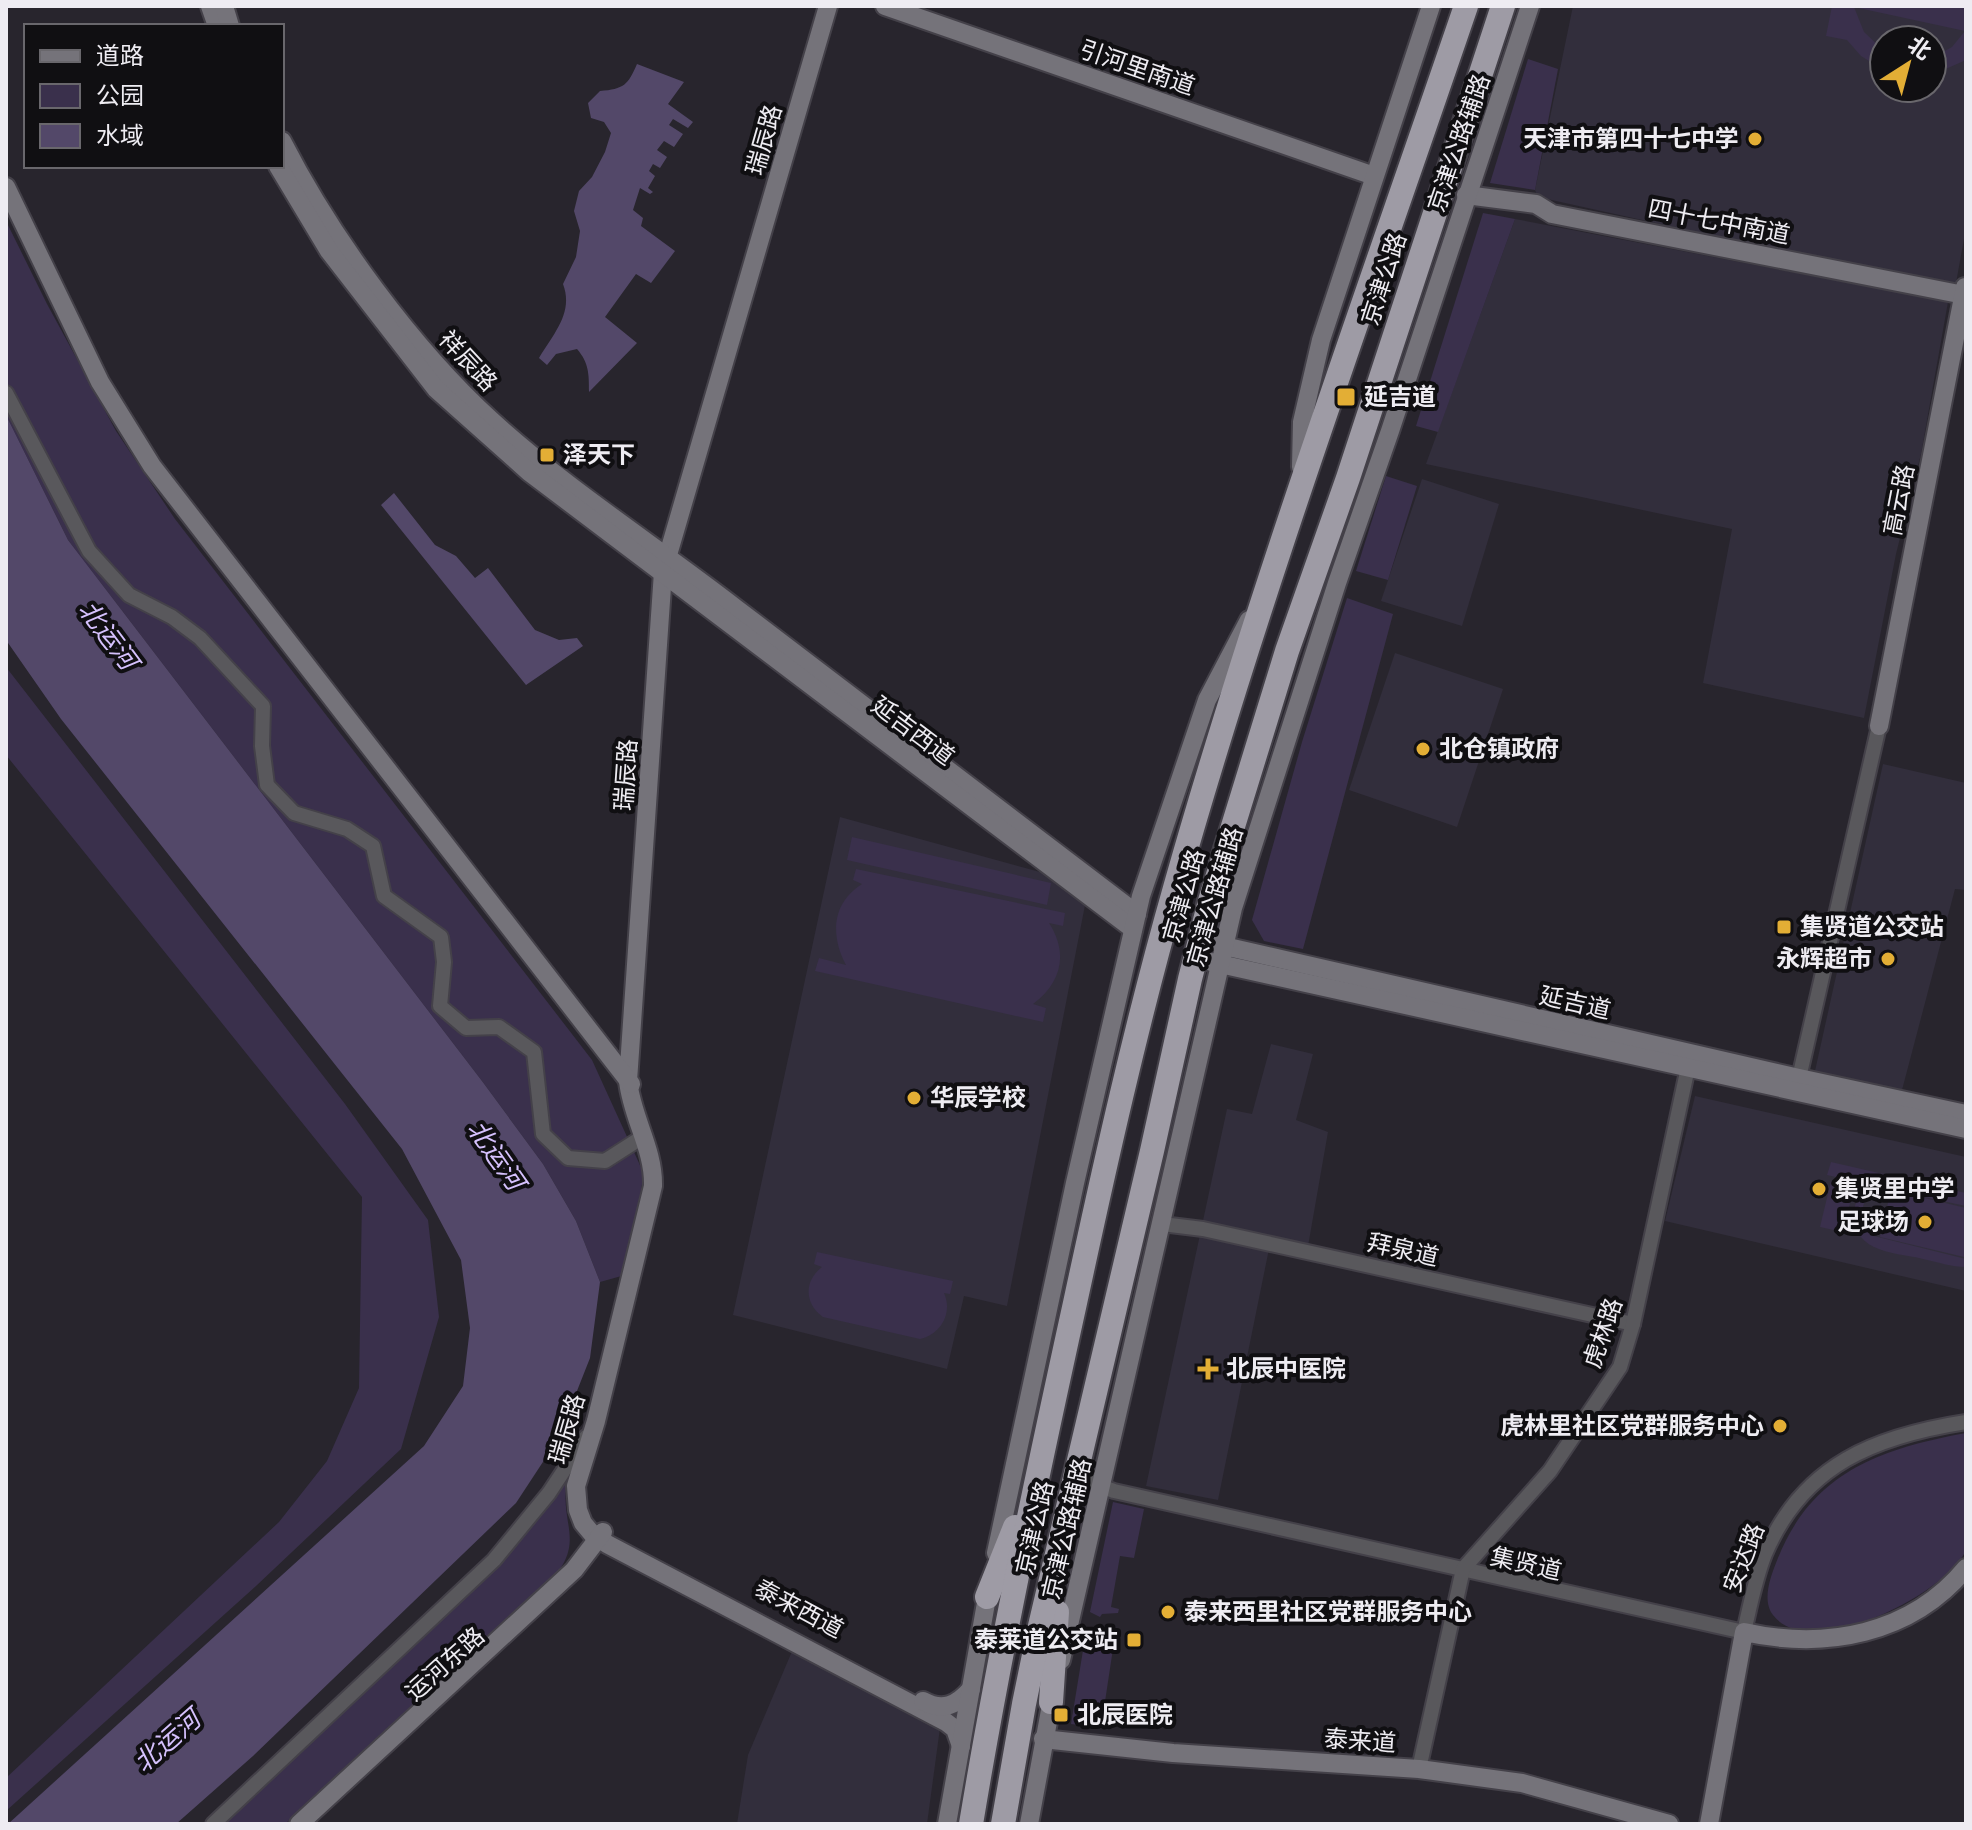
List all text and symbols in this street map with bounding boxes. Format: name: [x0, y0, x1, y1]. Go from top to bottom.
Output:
legend: [24, 24, 284, 168]
north arrow: [1868, 24, 1948, 104]
text: 北: [1903, 32, 1936, 66]
street label: 引河里南道: [1075, 35, 1198, 102]
text: 道路: [96, 42, 144, 71]
street label: 京津公路辅路: [1422, 70, 1497, 216]
text: 公园: [96, 82, 144, 111]
street label: 瑞辰路: [741, 102, 788, 179]
text: 水域: [96, 122, 144, 151]
place label: 天津市第四十七中学: [1523, 125, 1739, 154]
marker: 天津市第四十七中学: [1746, 130, 1764, 148]
street label: 四十七中南道: [1645, 195, 1792, 250]
street label: 京津公路: [1356, 229, 1413, 329]
street label: 祥辰路: [432, 325, 503, 398]
place label: 延吉道: [1364, 383, 1436, 412]
marker: 延吉道: [1335, 386, 1357, 408]
place label: 泽天下: [563, 441, 635, 470]
marker: 泽天下: [538, 446, 556, 464]
street label: 高云路: [1878, 462, 1921, 538]
water label: 北运河: [72, 595, 146, 680]
street label: 延吉西道: [866, 691, 960, 772]
place label: 北仓镇政府: [1439, 735, 1559, 764]
street label: 瑞辰路: [610, 738, 643, 812]
marker: 北仓镇政府: [1414, 740, 1432, 758]
street label: 京津公路辅路: [1182, 824, 1249, 970]
street label: 京津公路: [1157, 846, 1212, 946]
place label: 集贤道公交站: [1800, 913, 1944, 942]
marker: 集贤道公交站: [1775, 918, 1793, 936]
place label: 永辉超市: [1776, 945, 1872, 974]
marker: 永辉超市: [1879, 950, 1897, 968]
street label: 延吉道: [1537, 981, 1613, 1026]
place label: 华辰学校: [930, 1084, 1026, 1113]
marker: 华辰学校: [905, 1089, 923, 1107]
water label: 北运河: [461, 1114, 534, 1200]
place label: 集贤里中学: [1835, 1175, 1955, 1204]
marker: 集贤里中学: [1810, 1180, 1828, 1198]
place label: 足球场: [1837, 1208, 1909, 1237]
marker: 足球场: [1916, 1213, 1934, 1231]
street label: 拜泉道: [1365, 1228, 1441, 1273]
street label: 虎林路: [1578, 1294, 1629, 1372]
place label: 北辰中医院: [1226, 1355, 1346, 1384]
marker: 北辰中医院: [1197, 1358, 1219, 1380]
street label: 瑞辰路: [544, 1391, 591, 1468]
place label: 虎林里社区党群服务中心: [1500, 1412, 1764, 1441]
marker: 虎林里社区党群服务中心: [1771, 1417, 1789, 1435]
street label: 京津公路辅路: [1037, 1456, 1098, 1603]
street label: 京津公路: [1011, 1478, 1060, 1578]
street label: 安达路: [1718, 1519, 1771, 1597]
street label: 集贤道: [1488, 1542, 1564, 1587]
street label: 泰来西道: [750, 1574, 848, 1645]
place label: 泰来西里社区党群服务中心: [1184, 1598, 1472, 1627]
marker: 泰来西里社区党群服务中心: [1159, 1603, 1177, 1621]
street label: 运河东路: [400, 1621, 491, 1707]
place label: 泰莱道公交站: [974, 1626, 1118, 1655]
marker: 泰莱道公交站: [1125, 1631, 1143, 1649]
water label: 北运河: [128, 1701, 211, 1779]
place label: 北辰医院: [1077, 1701, 1173, 1730]
marker: 北辰医院: [1052, 1706, 1070, 1724]
street label: 泰来道: [1323, 1725, 1397, 1758]

